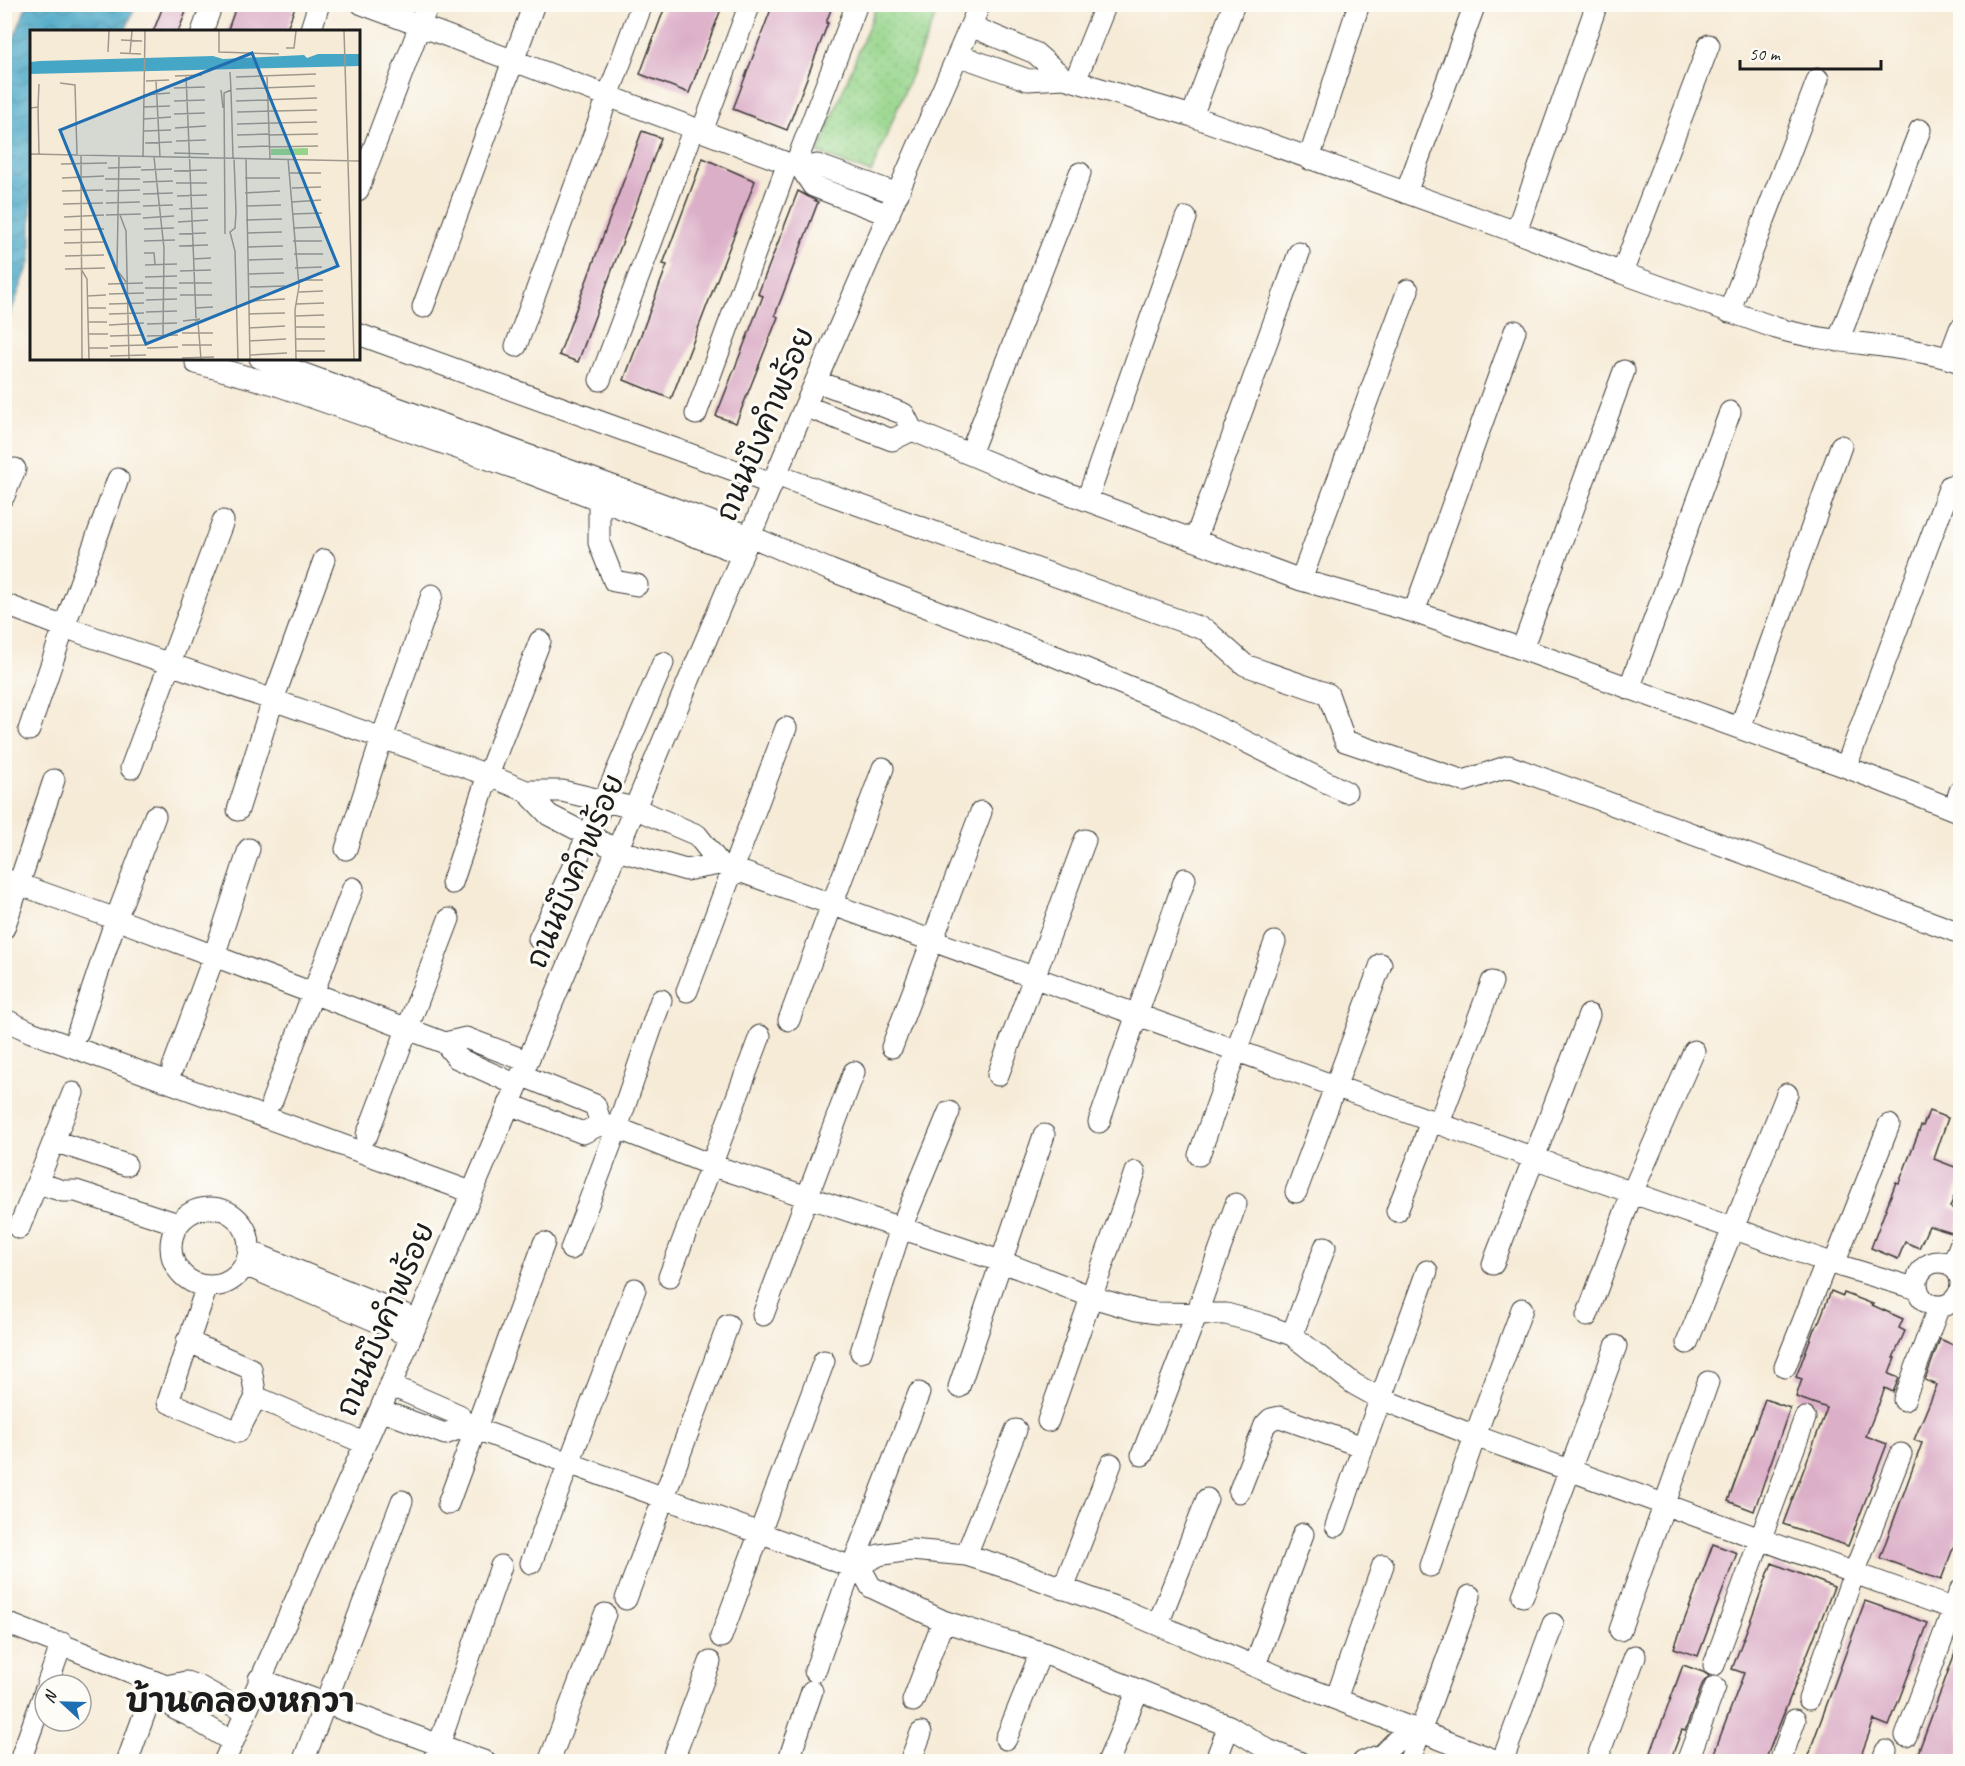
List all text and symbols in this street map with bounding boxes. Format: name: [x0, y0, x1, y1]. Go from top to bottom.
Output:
inset map: [30, 30, 360, 360]
scale bar: [1740, 33, 1881, 71]
text: 50 m: [1749, 43, 1782, 65]
street label: ถนนบึงคำพร้อย: [707, 321, 823, 527]
street label: ถนนบึงคำพร้อย: [517, 768, 633, 974]
street label: ถนนบึงคำพร้อย: [327, 1216, 443, 1422]
north arrow: [33, 1673, 93, 1733]
district label: บ้านคลองหกวา: [126, 1680, 354, 1722]
text: N: [39, 1687, 62, 1706]

